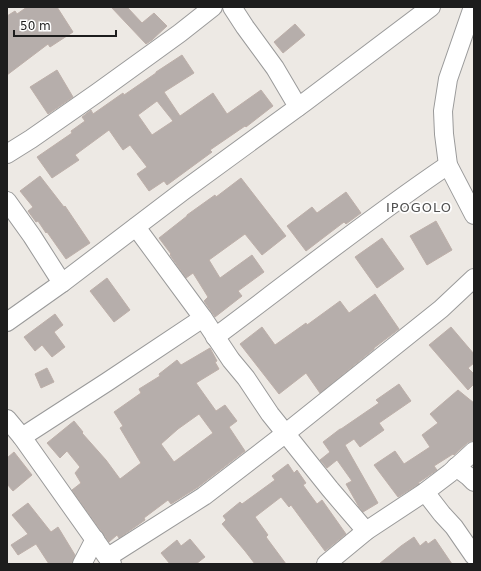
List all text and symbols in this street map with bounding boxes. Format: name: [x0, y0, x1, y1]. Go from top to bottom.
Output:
scale bar: [14, 12, 116, 38]
text: 50 m: [20, 19, 51, 33]
district label: IPOGOLO: [386, 200, 452, 215]

